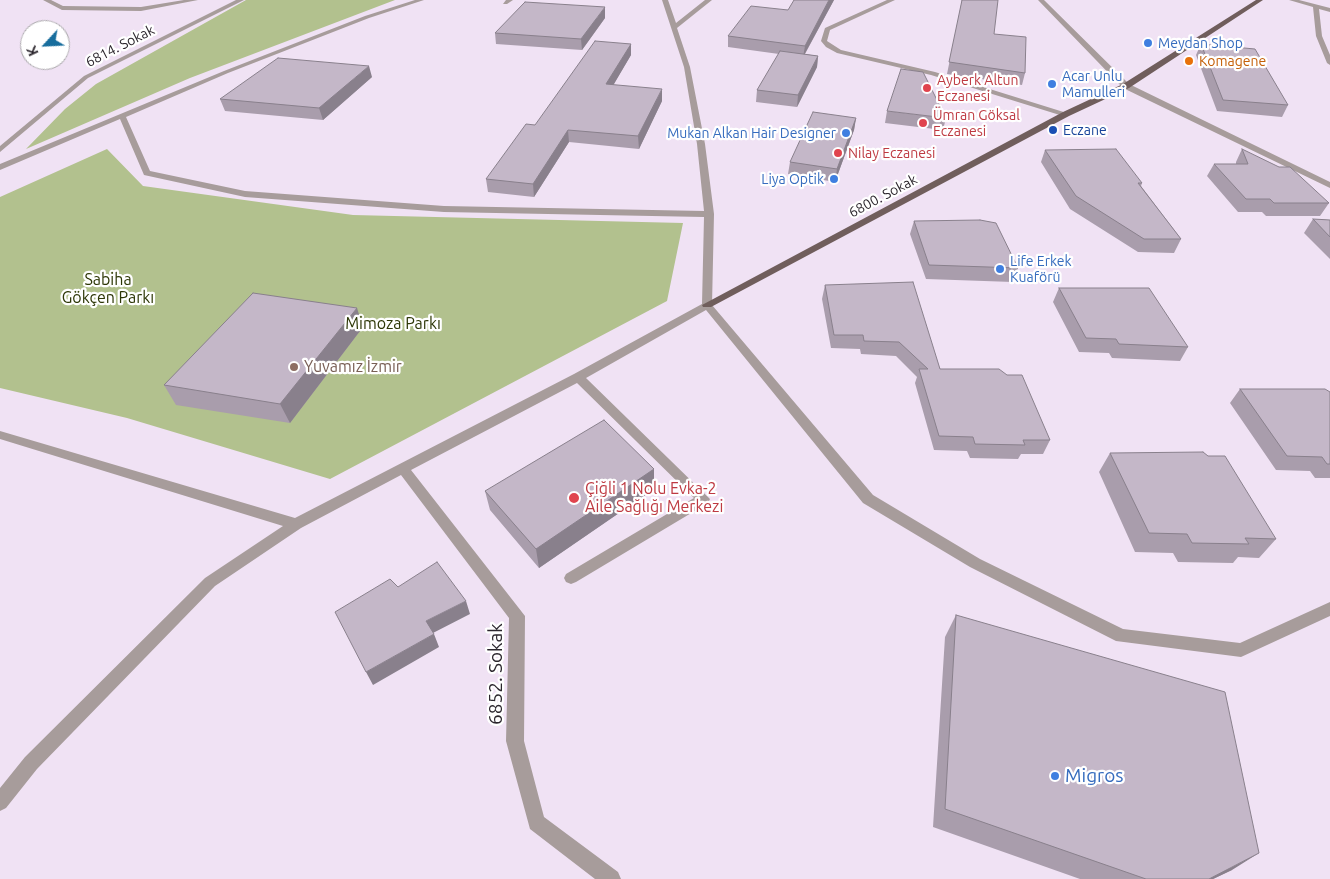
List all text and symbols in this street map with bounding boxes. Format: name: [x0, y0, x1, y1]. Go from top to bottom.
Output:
north arrow: [20, 20, 70, 70]
street label: 6814. Sokak: [83, 21, 157, 71]
place label: Meydan Shop: [1158, 35, 1243, 51]
marker: Meydan Shop: [1142, 37, 1154, 49]
text: K: [23, 43, 42, 59]
place label: Komagene: [1199, 53, 1266, 69]
marker: Komagene: [1183, 55, 1195, 67]
place label: Acar Unlu Mamulleri: [1062, 68, 1125, 100]
place label: Ayberk Altun Eczanesi: [937, 72, 1019, 104]
marker: Acar Unlu Mamulleri: [1046, 78, 1058, 90]
marker: Ayberk Altun Eczanesi: [921, 82, 933, 94]
place label: Ümran Göksal Eczanesi: [933, 107, 1020, 140]
marker: Ümran Göksal Eczanesi: [917, 117, 929, 129]
place label: Eczane: [1063, 122, 1107, 138]
marker: Eczane: [1047, 124, 1059, 136]
place label: Mukan Alkan Hair Designer: [667, 125, 836, 141]
marker: Mukan Alkan Hair Designer: [840, 127, 852, 139]
place label: Nilay Eczanesi: [848, 145, 935, 161]
marker: Nilay Eczanesi: [832, 147, 844, 159]
place label: Liya Optik: [761, 171, 824, 187]
street label: 6800. Sokak: [846, 171, 920, 221]
marker: Liya Optik: [828, 173, 840, 185]
place label: Life Erkek Kuaförü: [1010, 253, 1072, 286]
marker: Life Erkek Kuaförü: [994, 263, 1006, 275]
park label: Sabiha Gökçen Parkı: [62, 270, 154, 308]
park label: Mimoza Parkı: [345, 314, 441, 334]
place label: Yuvamız İzmir: [304, 357, 402, 377]
marker: Yuvamız İzmir: [288, 361, 300, 373]
place label: Çiğli 1 Nolu Evka-2 Aile Sağlığı Merkezi: [585, 479, 723, 517]
marker: Çiğli 1 Nolu Evka-2 Aile Sağlığı Merkezi: [567, 491, 581, 505]
street label: 6852. Sokak: [485, 623, 507, 725]
place label: Migros: [1065, 765, 1124, 787]
marker: Migros: [1049, 770, 1061, 782]

